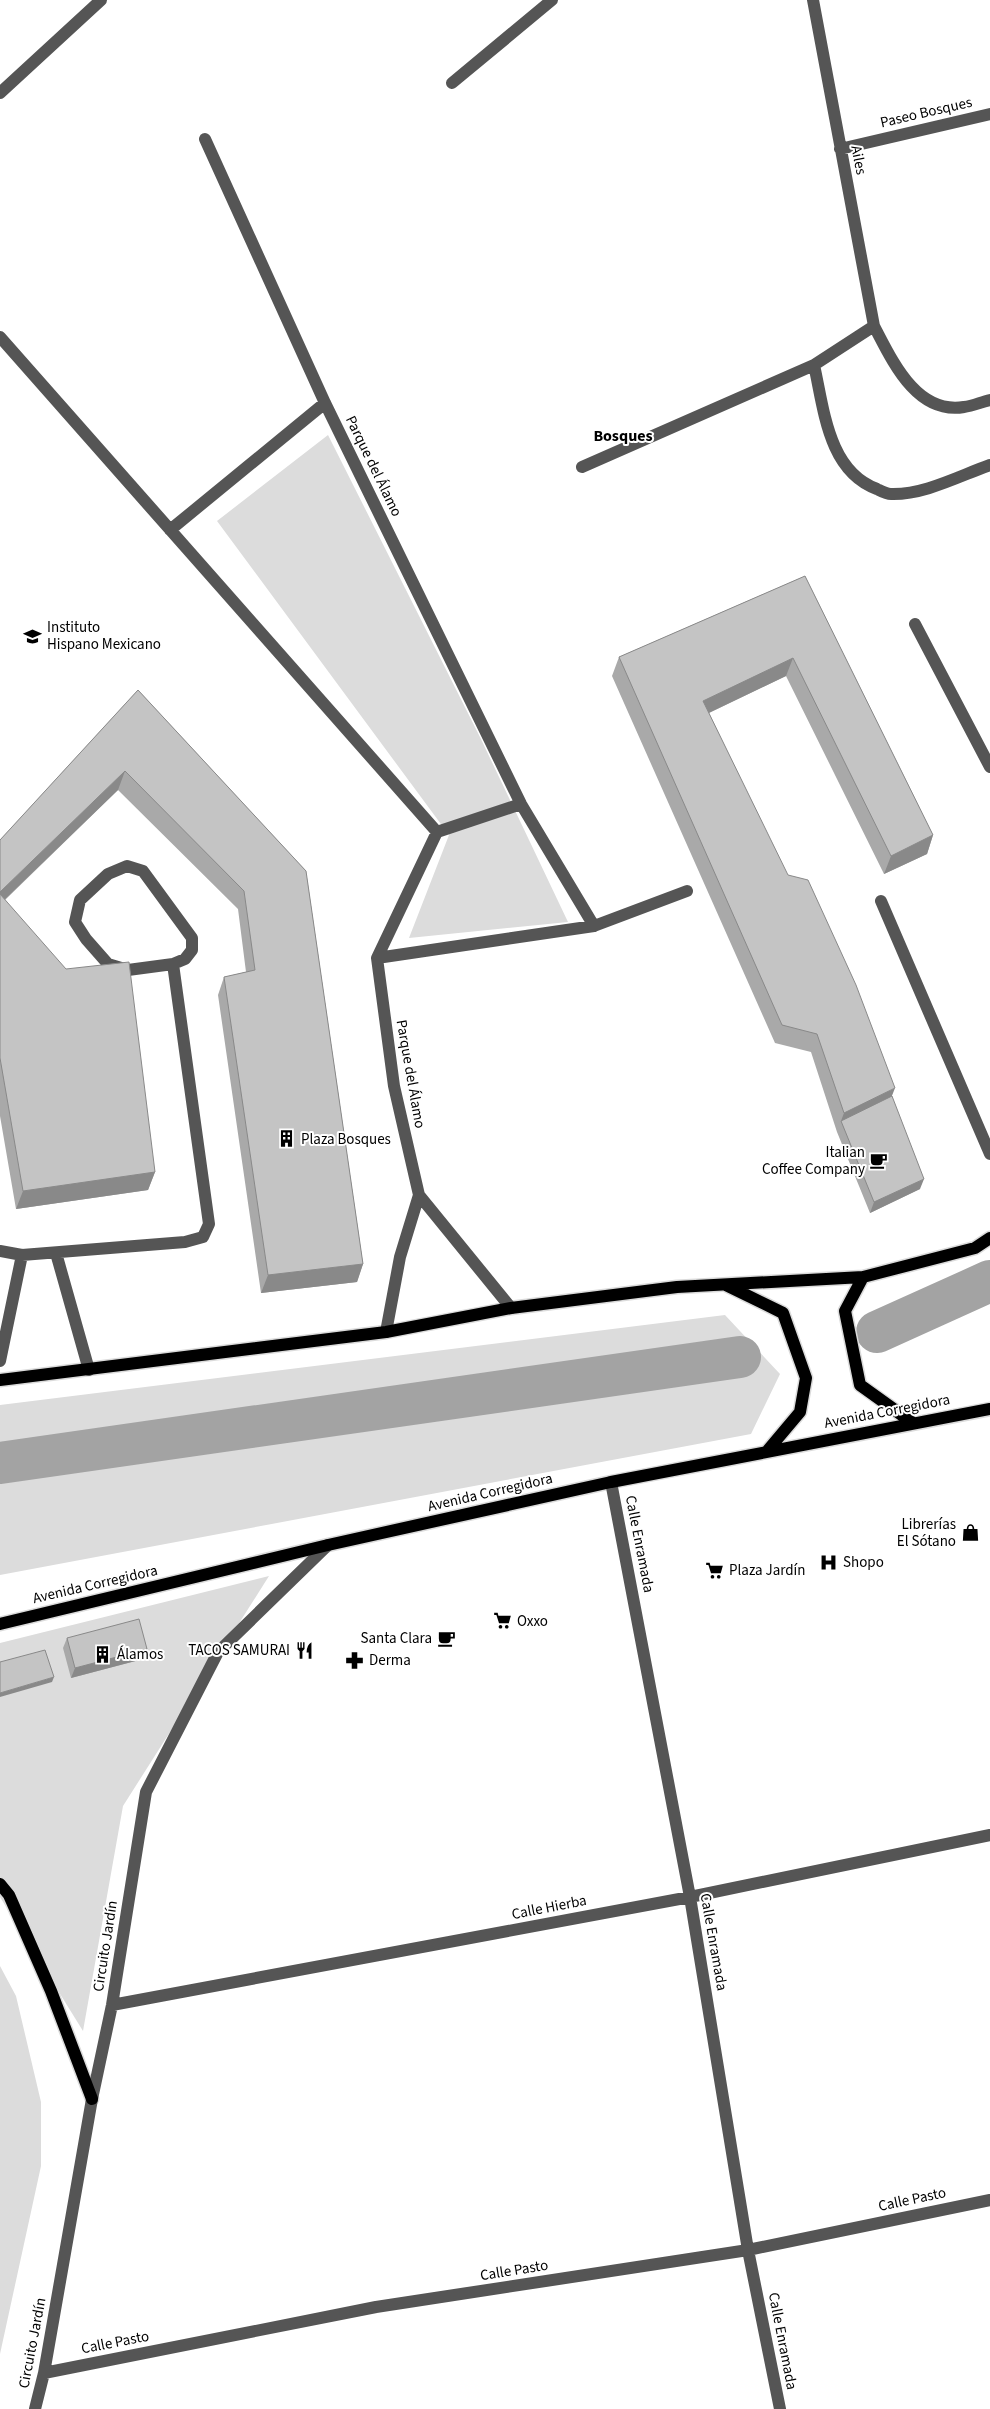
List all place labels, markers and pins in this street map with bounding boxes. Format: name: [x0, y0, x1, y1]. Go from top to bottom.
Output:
place label: Instituto Hispano Mexicano: [47, 617, 161, 655]
school or university icon: Instituto Hispano Mexicano: [23, 626, 43, 646]
building icon: Plaza Bosques: [277, 1129, 297, 1149]
place label: Plaza Bosques: [301, 1129, 391, 1150]
place label: Italian Coffee Company: [762, 1142, 865, 1180]
cafe icon: Italian Coffee Company: [869, 1151, 889, 1171]
place label: Librerías El Sótano: [897, 1514, 956, 1552]
shop icon: Librerías El Sótano: [960, 1523, 980, 1543]
hospital icon: Shopo: [819, 1552, 839, 1572]
place label: Shopo: [843, 1552, 884, 1573]
supermarket icon: Plaza Jardín: [705, 1560, 725, 1580]
place label: Plaza Jardín: [729, 1560, 806, 1581]
supermarket icon: Oxxo: [493, 1611, 513, 1631]
place label: Oxxo: [517, 1611, 548, 1632]
place label: Santa Clara: [361, 1628, 432, 1649]
cafe icon: Santa Clara: [436, 1628, 456, 1648]
place label: TACOS SAMURAI: [188, 1640, 290, 1661]
restaurant icon: TACOS SAMURAI: [294, 1640, 314, 1660]
building icon: Álamos: [93, 1644, 113, 1664]
place label: Álamos: [117, 1644, 163, 1665]
pharmacy icon: Derma: [345, 1650, 365, 1670]
place label: Derma: [369, 1650, 411, 1671]

